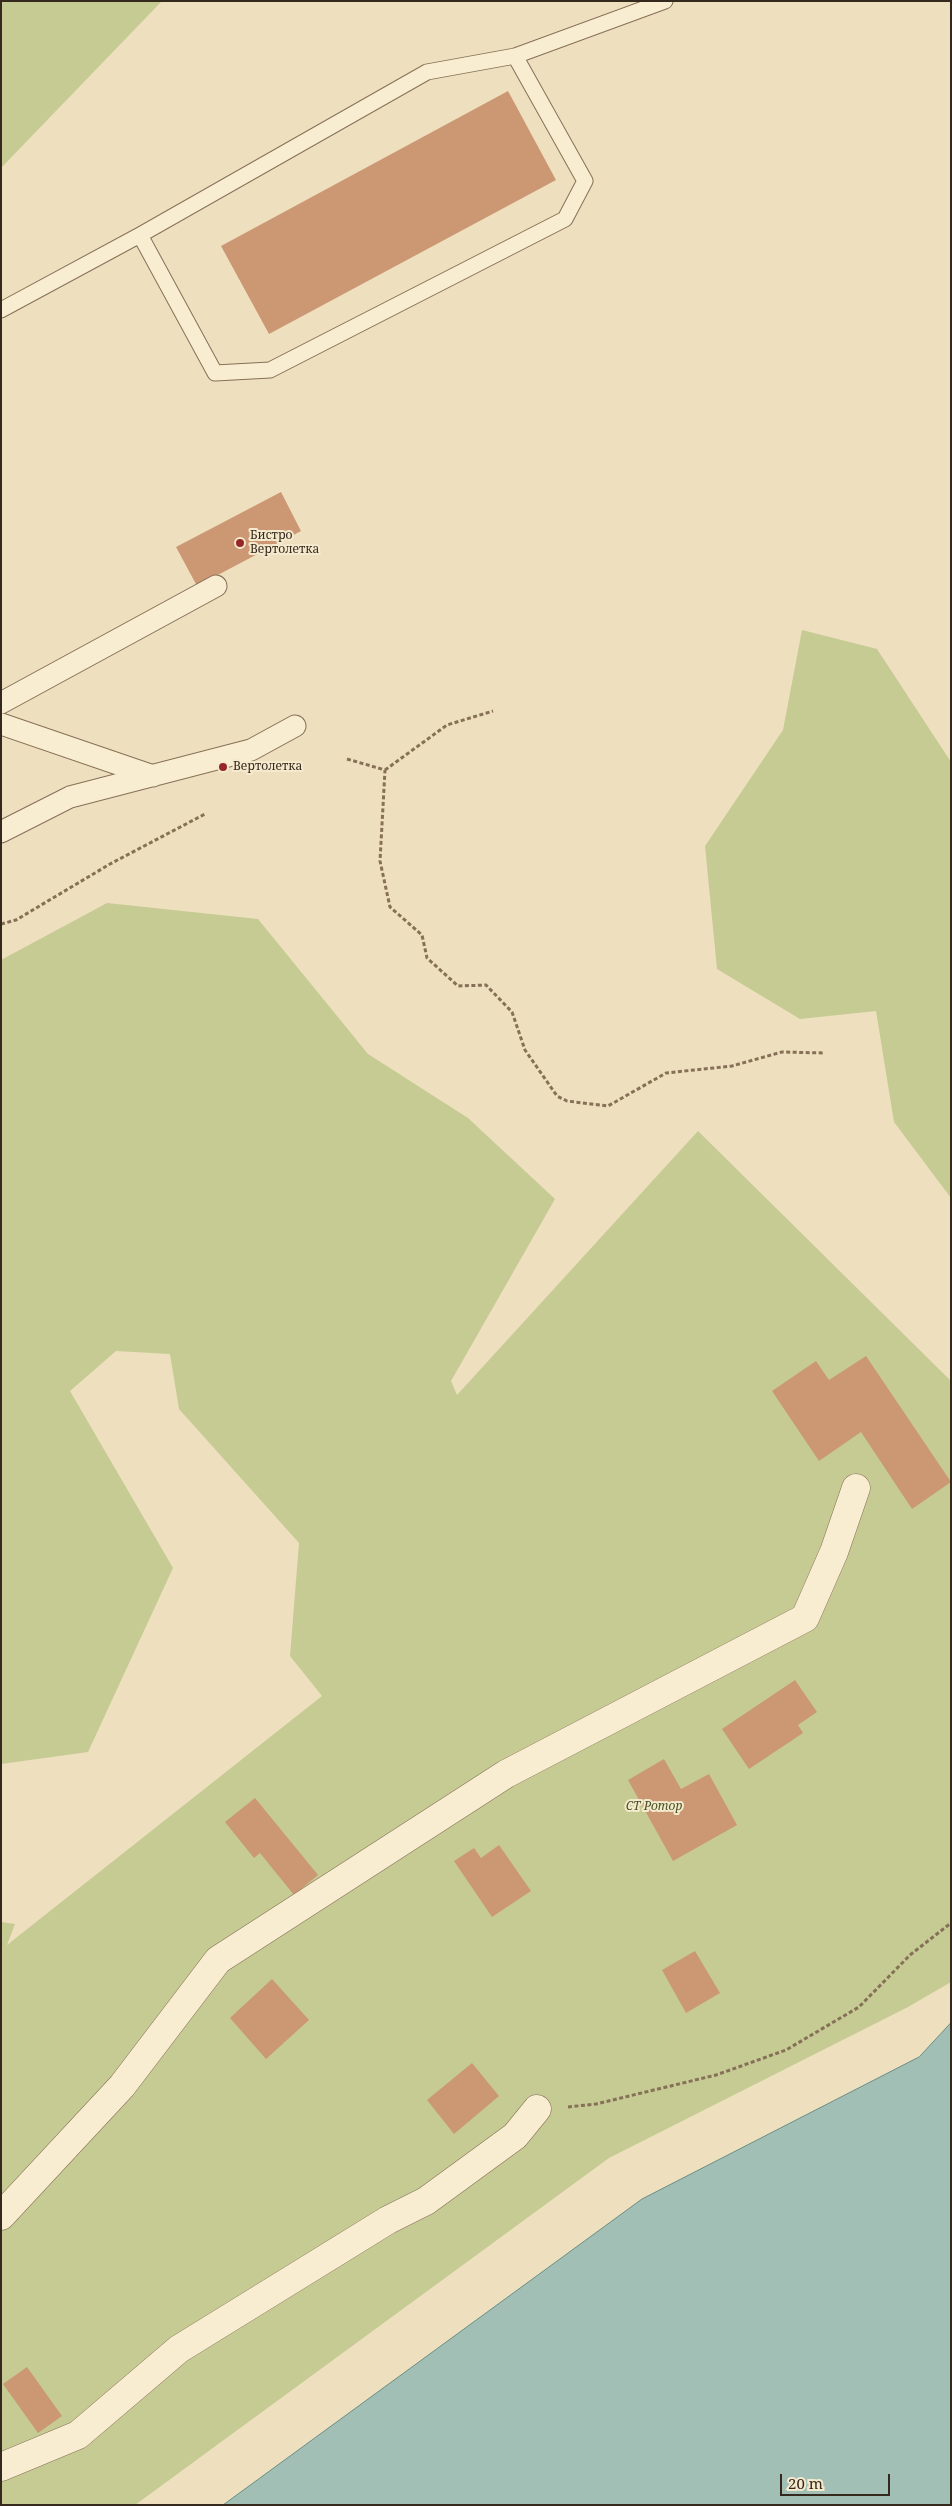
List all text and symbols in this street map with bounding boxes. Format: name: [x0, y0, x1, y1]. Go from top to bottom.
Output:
place label: Бистро Вертолетка: [250, 529, 319, 557]
marker: Бистро Вертолетка: [234, 537, 246, 549]
place label: Вертолетка: [233, 760, 302, 774]
marker: Вертолетка: [217, 761, 229, 773]
park label: СТ Ротор: [626, 1800, 682, 1814]
scale bar: [782, 2464, 892, 2496]
text: 20 m: [788, 2473, 823, 2493]

